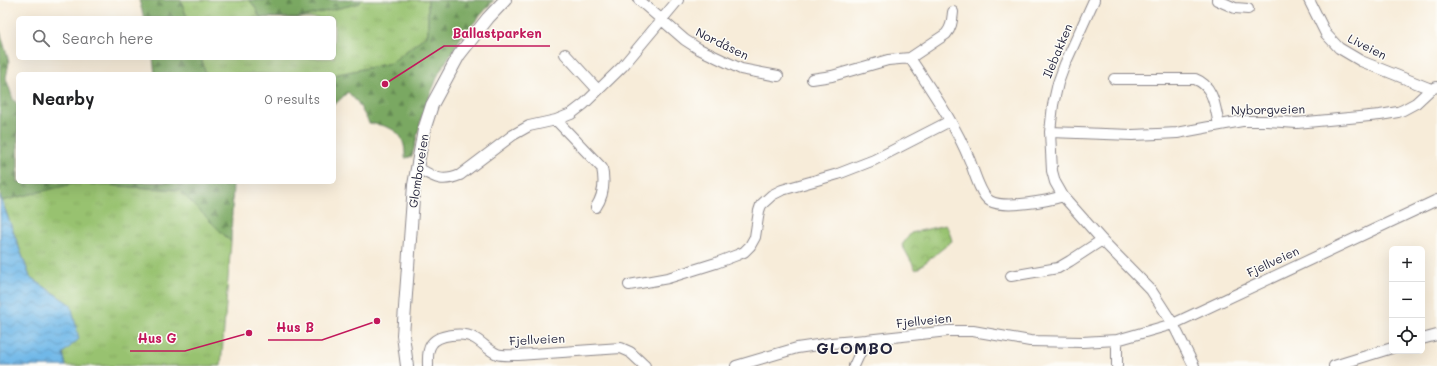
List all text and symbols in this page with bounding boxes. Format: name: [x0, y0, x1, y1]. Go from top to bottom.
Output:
search box: [16, 16, 336, 60]
callout: Ballastparken: [444, 21, 550, 46]
street label: Ilebakken: [1038, 21, 1076, 80]
street label: Nordåsen: [693, 23, 752, 63]
text: Ballastparken: [452, 24, 542, 41]
icon: search: [30, 27, 52, 49]
text: Search here: [62, 28, 153, 48]
street label: Liveien: [1345, 30, 1390, 63]
text: Nearby: [32, 87, 94, 109]
text: 0 results: [265, 90, 320, 107]
street label: Nyborgveien: [1231, 100, 1305, 118]
street label: Glomboveien: [404, 133, 432, 209]
street label: Fjellveien: [1244, 242, 1301, 280]
map controls: [1389, 246, 1425, 354]
button: +: [1389, 246, 1425, 282]
button: −: [1389, 282, 1425, 318]
street label: Fjellveien: [895, 309, 952, 331]
callout: Hus B: [268, 315, 322, 340]
text: Hus B: [276, 318, 314, 335]
button: locate: [1389, 318, 1425, 354]
callout: Hus G: [130, 326, 185, 351]
text: Hus G: [137, 329, 177, 346]
street label: Fjellveien: [509, 330, 565, 348]
district label: GLOMBO: [816, 337, 894, 358]

